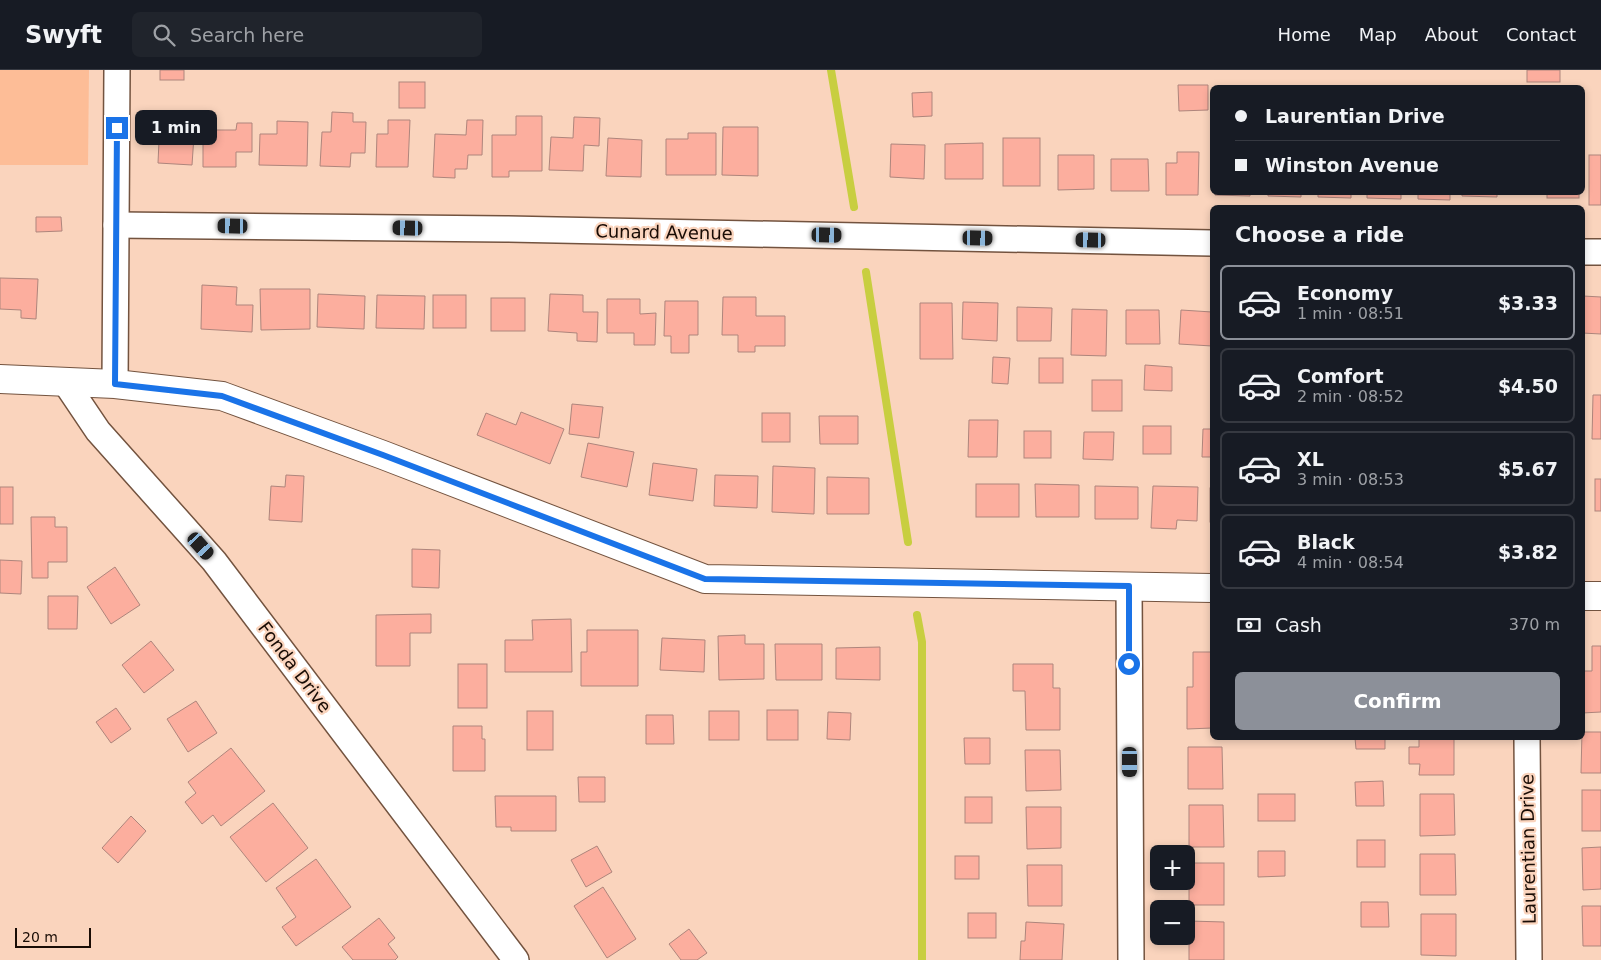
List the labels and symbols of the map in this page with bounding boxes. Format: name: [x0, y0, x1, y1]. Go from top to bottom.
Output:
callout: 1 min: [134, 110, 217, 146]
route end: [106, 117, 128, 139]
car: [217, 218, 248, 234]
car: [392, 220, 423, 236]
street label: Cunard Avenue: [595, 220, 733, 244]
car: [811, 227, 842, 243]
car: [962, 230, 993, 246]
car: [1075, 232, 1106, 248]
car: [185, 530, 216, 562]
street label: Fonda Drive: [254, 617, 336, 717]
route start: [1118, 653, 1140, 675]
car: [1122, 747, 1137, 777]
street label: Laurentian Drive: [1516, 774, 1540, 924]
scale bar: [15, 925, 91, 948]

